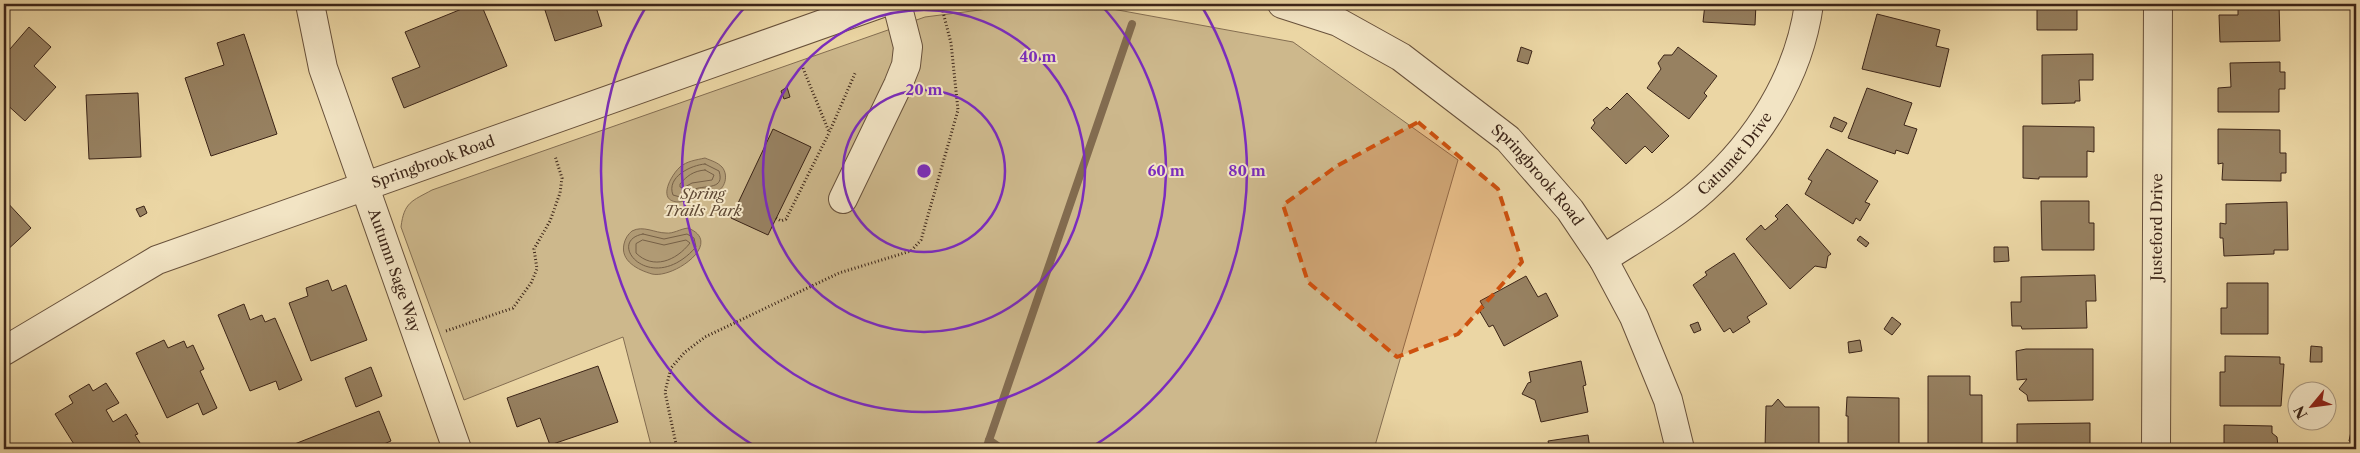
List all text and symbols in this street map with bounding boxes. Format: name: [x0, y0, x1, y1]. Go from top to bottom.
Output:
text: 40 m: [1019, 47, 1057, 66]
text: 20 m: [905, 80, 943, 99]
street label: Catumet Drive: [1693, 108, 1776, 199]
street label: Springbrook Road: [1488, 120, 1588, 229]
street label: Springbrook Road: [369, 131, 497, 192]
text: 60 m: [1147, 161, 1185, 180]
text: 80 m: [1228, 161, 1266, 180]
centre of rings: [915, 162, 933, 180]
street label: Justeford Drive: [2147, 173, 2166, 283]
park label: Spring Trails Park: [664, 184, 742, 220]
street label: Autumn Sage Way: [364, 205, 425, 335]
north arrow: [2288, 380, 2338, 430]
text: N: [2290, 403, 2311, 422]

